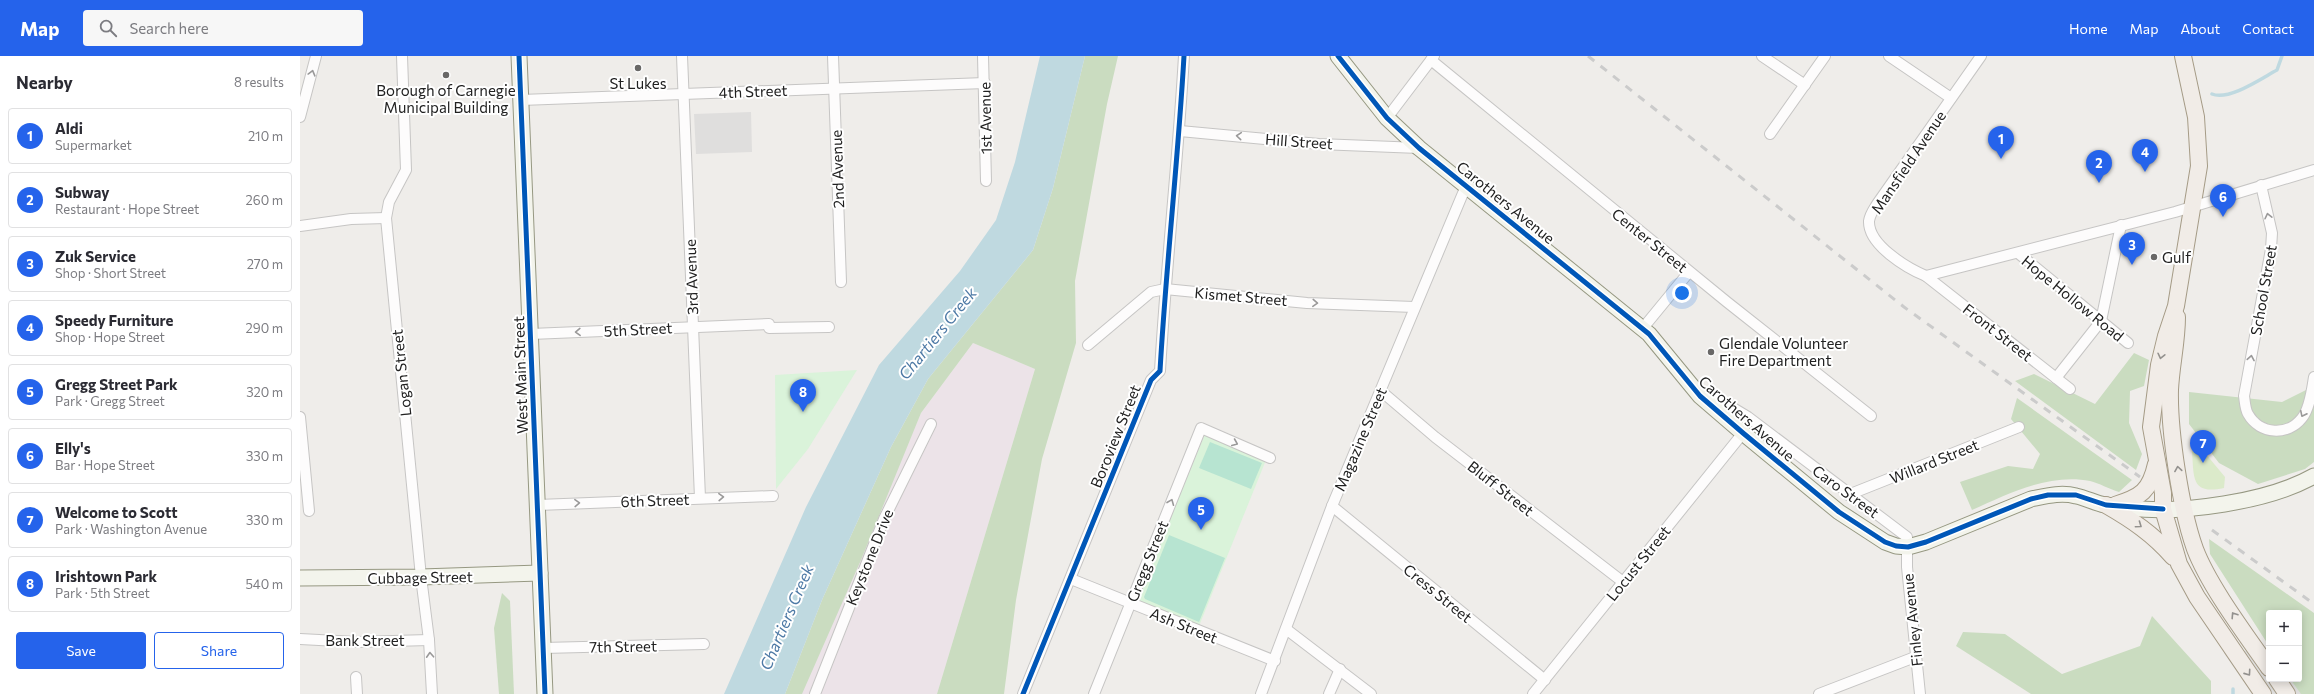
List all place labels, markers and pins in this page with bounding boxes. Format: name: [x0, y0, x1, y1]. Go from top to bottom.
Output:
marker: St Lukes: [633, 63, 643, 73]
marker: Borough of Carnegie Municipal Building: [441, 70, 451, 80]
place label: St Lukes: [609, 74, 667, 92]
place label: Borough of Carnegie Municipal Building: [376, 81, 516, 116]
pin: 1: [1988, 126, 2014, 159]
pin: 4: [2132, 139, 2158, 172]
pin: 2: [2086, 150, 2112, 183]
pin: 6: [2210, 184, 2236, 217]
pin: 3: [2119, 232, 2145, 265]
place label: Gulf: [2162, 248, 2191, 266]
marker: Gulf: [2149, 252, 2159, 262]
place label: Glendale Volunteer Fire Department: [1719, 334, 1848, 369]
marker: Glendale Volunteer Fire Department: [1706, 347, 1716, 357]
pin: 8: [790, 379, 816, 412]
pin: 7: [2190, 430, 2216, 463]
pin: 5: [1188, 497, 1214, 530]

